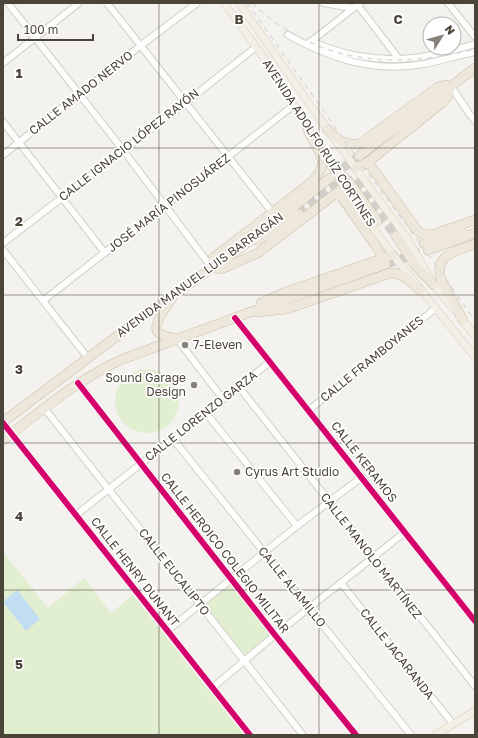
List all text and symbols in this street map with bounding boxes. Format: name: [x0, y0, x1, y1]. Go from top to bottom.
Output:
text: B: [234, 11, 244, 27]
text: C: [393, 11, 403, 27]
scale bar: [18, 16, 93, 42]
north arrow: [422, 16, 462, 56]
text: 100 m: [24, 22, 58, 37]
text: N: [443, 22, 458, 37]
street label: CALLE AMADO NERVO: [26, 47, 136, 138]
street label: AVENIDA ADOLFO RUÍZ CORTINES: [260, 56, 379, 230]
text: 1: [16, 65, 23, 81]
street label: CALLE IGNACIO LÓPEZ RAYÓN: [56, 85, 202, 204]
street label: JOSÉ MARÍA PINOSUÁREZ: [104, 150, 233, 255]
street label: AVENIDA MANUEL LUIS BARRAGÁN: [113, 209, 286, 340]
text: 2: [15, 213, 23, 229]
street label: CALLE FRAMBOYANES: [317, 312, 427, 405]
place label: 7-Eleven: [193, 337, 243, 352]
marker: 7-Eleven: [180, 340, 190, 350]
text: 3: [15, 361, 23, 377]
street label: CALLE LORENZO GARZA: [142, 367, 260, 464]
place label: Sound Garage Design: [105, 370, 186, 399]
marker: Sound Garage Design: [189, 380, 199, 390]
street label: CALLE KERAMOS: [328, 418, 401, 505]
place label: Cyrus Art Studio: [245, 464, 339, 479]
marker: Cyrus Art Studio: [232, 467, 242, 477]
street label: CALLE HEROICO COLEGIO MILITAR: [158, 469, 293, 636]
street label: CALLE MANOLO MARTÍNEZ: [318, 490, 425, 622]
text: 4: [15, 508, 23, 524]
street label: CALLE HENRY DUNANT: [88, 514, 183, 630]
street label: CALLE EUCALIPTO: [136, 525, 213, 618]
street label: CALLE ALAMILLO: [255, 543, 330, 630]
street label: CALLE JACARANDA: [357, 605, 438, 702]
text: 5: [15, 656, 23, 672]

